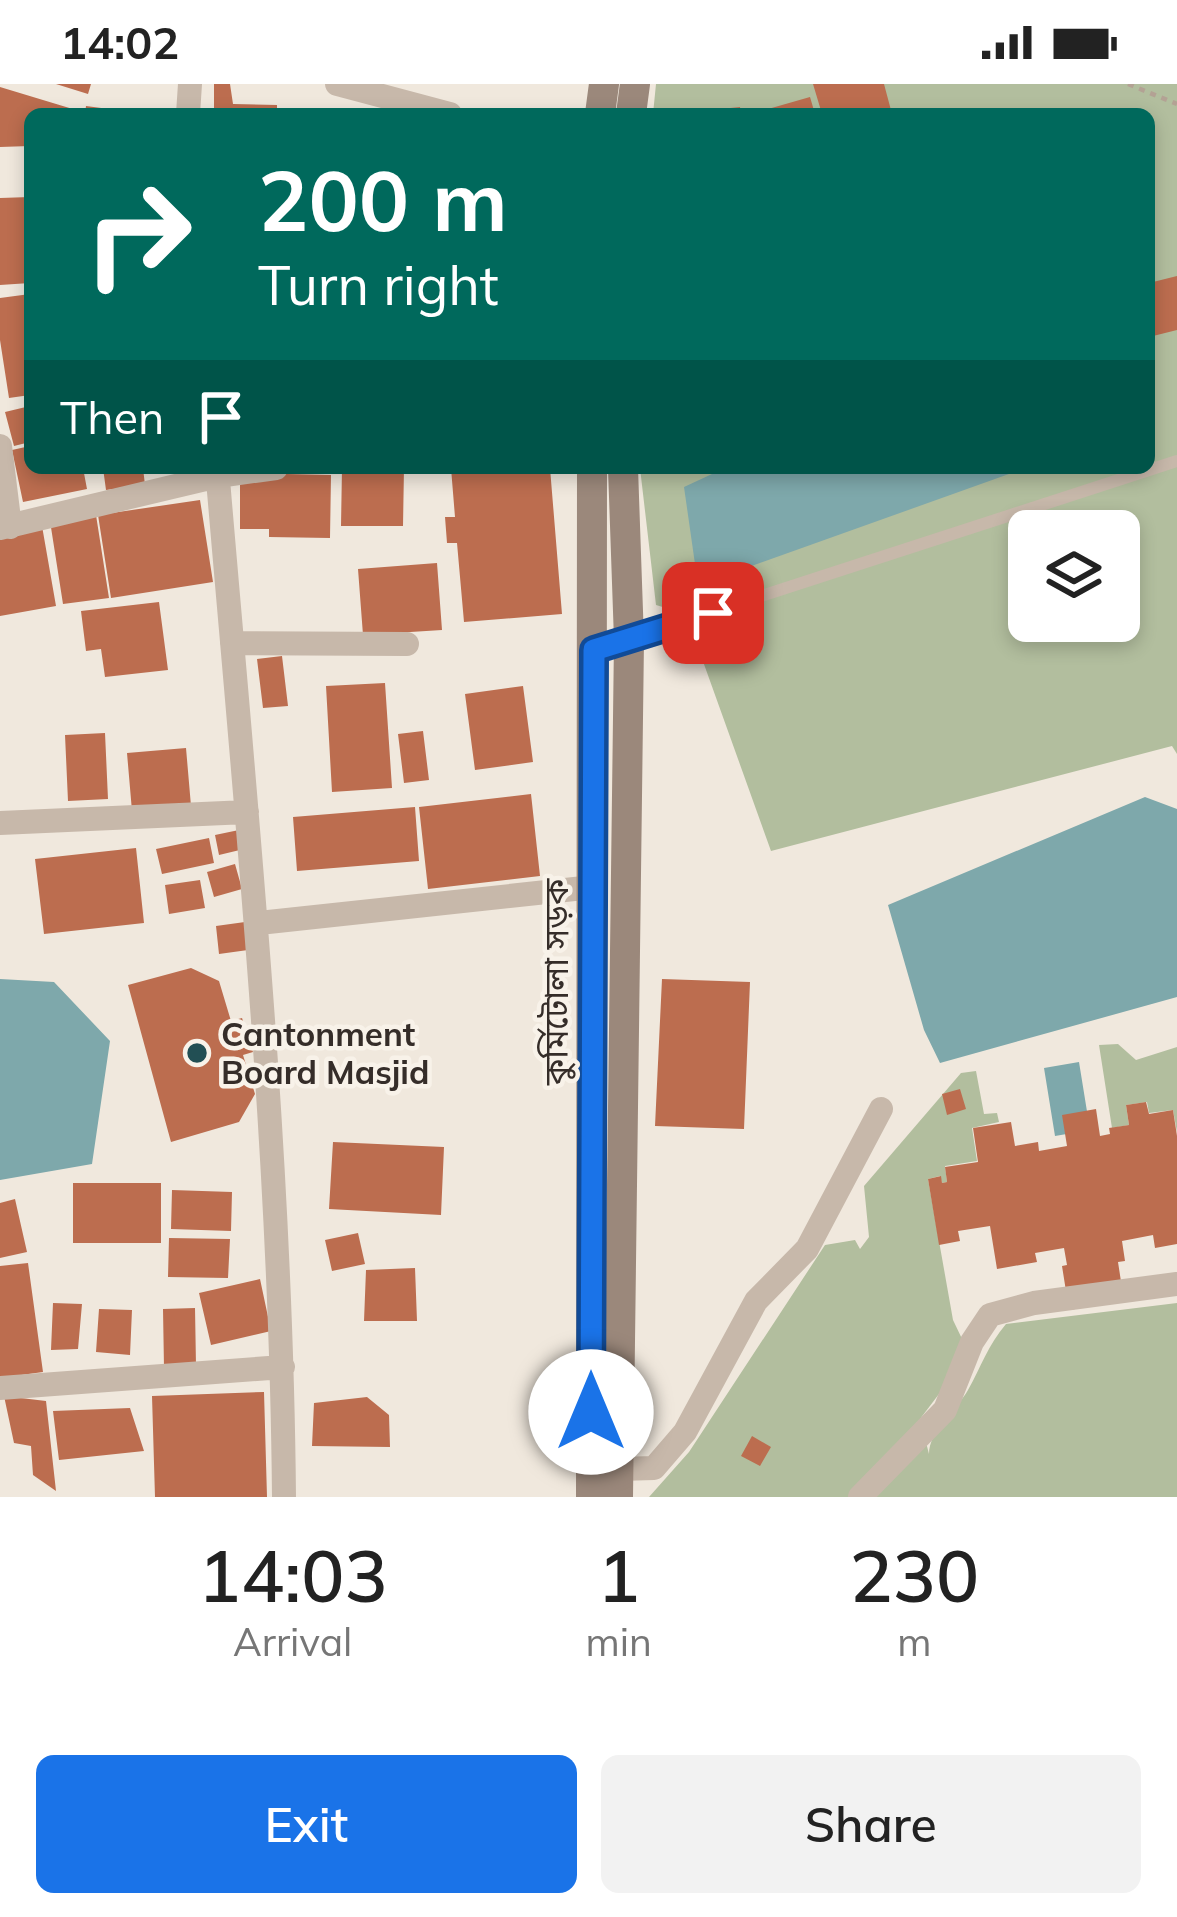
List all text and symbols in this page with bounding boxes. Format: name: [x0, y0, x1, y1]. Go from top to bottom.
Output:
text: 14:02: [60, 14, 179, 70]
text: 200 m: [258, 147, 508, 252]
icon: right: [60, 156, 216, 312]
text: Turn right: [258, 251, 499, 319]
icon: arrive: [188, 384, 254, 450]
text: Then: [60, 389, 164, 445]
map controls: [1008, 510, 1140, 642]
button: layers: [1008, 510, 1140, 642]
pin: [662, 562, 764, 664]
icon: arrive: [680, 580, 746, 646]
street label: কুর্মিটোলা সড়ক: [535, 878, 576, 1086]
place label: Cantonment Board Masjid: [221, 1013, 429, 1092]
marker: Cantonment Board Masjid: [184, 1040, 210, 1066]
position arrow: [528, 1349, 654, 1475]
text: 14:03: [198, 1530, 388, 1620]
text: 1: [597, 1530, 640, 1620]
text: 230: [850, 1530, 979, 1620]
text: Arrival: [233, 1617, 352, 1666]
text: min: [585, 1617, 652, 1666]
text: m: [897, 1617, 932, 1666]
button: Exit: [36, 1755, 577, 1893]
button: Share: [601, 1755, 1141, 1893]

